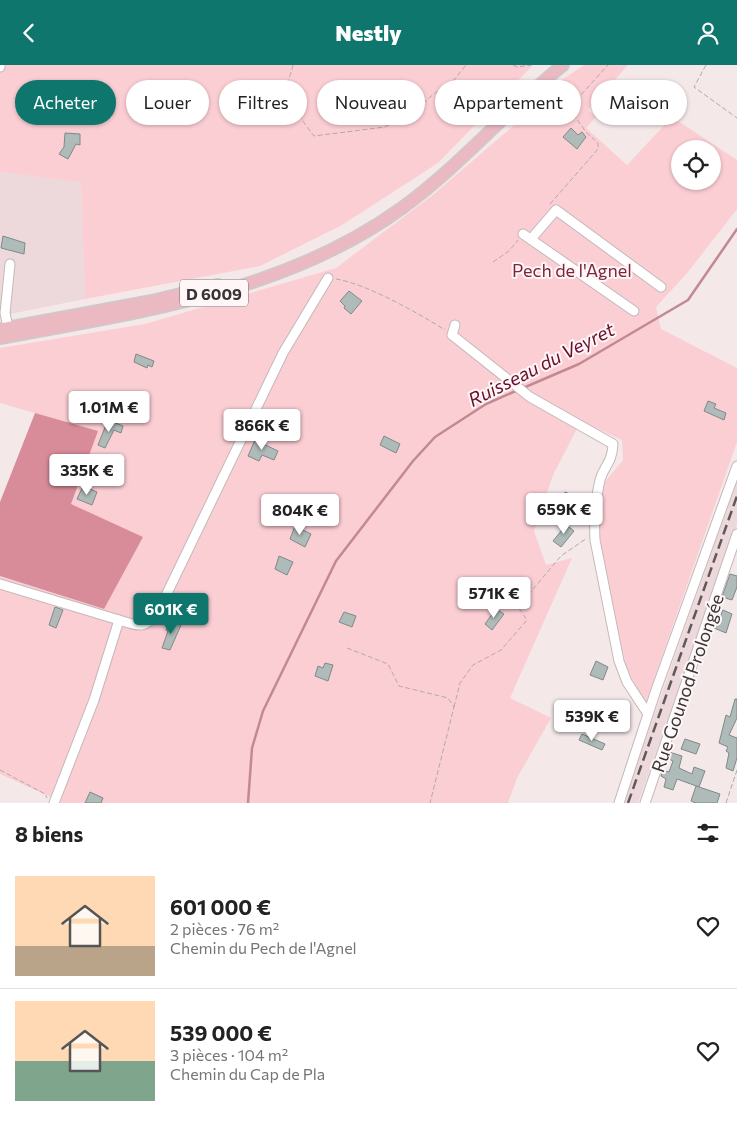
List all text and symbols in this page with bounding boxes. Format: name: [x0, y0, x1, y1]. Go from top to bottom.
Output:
icon: back: [15, 19, 43, 47]
text: Nestly: [335, 19, 402, 46]
icon: person: [694, 19, 722, 47]
chip: Acheter: [15, 80, 116, 125]
chip: Louer: [126, 80, 209, 125]
chip: Filtres: [219, 80, 307, 125]
chip: Nouveau: [317, 80, 425, 125]
chip: Appartement: [435, 80, 581, 125]
chip: Maison: [591, 80, 687, 125]
map controls: [671, 140, 721, 190]
button: locate: [671, 140, 721, 190]
park label: Pech de l'Agnel: [512, 259, 632, 281]
road number: D 6009: [180, 279, 248, 307]
water label: Ruisseau du Veyret: [464, 317, 619, 411]
pin: 1.01M €: [63, 391, 155, 433]
text: 1.01M €: [80, 397, 138, 416]
pin: 866K €: [221, 409, 303, 451]
text: 866K €: [234, 415, 290, 434]
pin: 335K €: [46, 453, 128, 496]
text: 335K €: [60, 460, 114, 479]
pin: 804K €: [259, 493, 341, 536]
pin: 659K €: [523, 493, 605, 535]
text: 659K €: [537, 499, 591, 518]
text: 804K €: [272, 500, 328, 519]
pin: 571K €: [453, 577, 535, 619]
text: 571K €: [469, 583, 519, 602]
street label: Rue Gounod Prolongée: [646, 591, 728, 775]
pin: 601K €: [130, 593, 212, 635]
text: 601K €: [144, 599, 198, 618]
pin: 539K €: [551, 699, 633, 742]
text: 539K €: [565, 706, 619, 725]
icon: filters: [694, 819, 722, 847]
text: 8 biens: [15, 821, 83, 846]
text: 601 000 €: [170, 894, 271, 919]
icon: home: [55, 896, 115, 956]
icon: heart: [694, 912, 722, 940]
text: 2 pièces · 76 m²: [170, 919, 279, 938]
text: Chemin du Pech de l'Agnel: [170, 938, 357, 957]
text: 539 000 €: [170, 1020, 272, 1045]
icon: home: [55, 1021, 115, 1081]
icon: heart: [694, 1037, 722, 1065]
text: 3 pièces · 104 m²: [170, 1045, 288, 1064]
text: Chemin du Cap de Pla: [170, 1064, 325, 1083]

